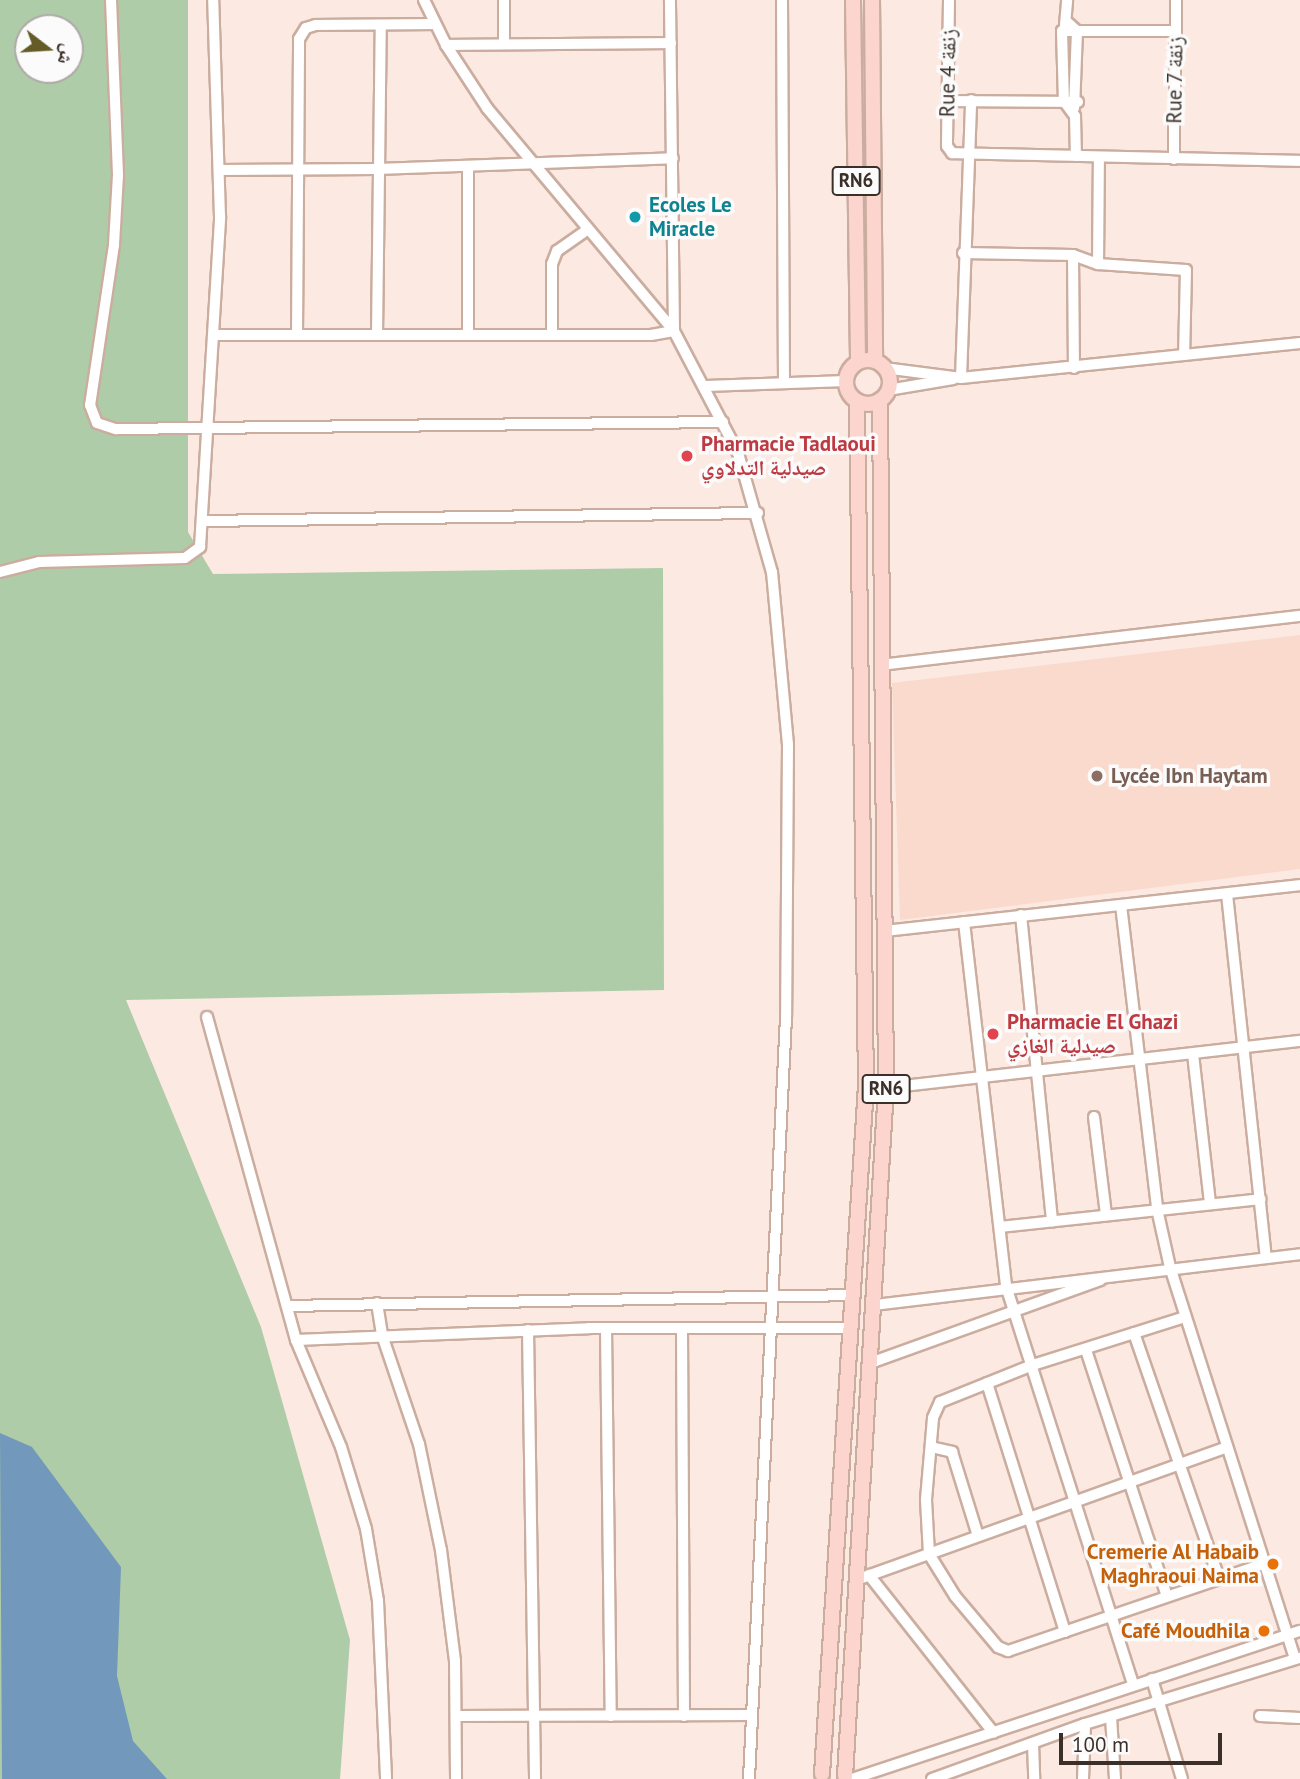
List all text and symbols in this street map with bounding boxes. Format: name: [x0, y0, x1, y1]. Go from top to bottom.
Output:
north arrow: [14, 14, 84, 84]
street label: Rue 4 زنقة: [935, 29, 961, 117]
street label: Rue 7 زنقة: [1162, 36, 1188, 124]
text: ش: [53, 41, 82, 68]
road number: RN6: [832, 166, 880, 196]
place label: Ecoles Le Miracle: [649, 192, 732, 242]
marker: Ecoles Le Miracle: [627, 209, 643, 225]
place label: Pharmacie Tadlaoui صيدلية التدلاوي: [701, 431, 877, 481]
marker: Pharmacie Tadlaoui صيدلية التدلاوي: [679, 448, 695, 464]
place label: Lycée Ibn Haytam: [1111, 763, 1268, 789]
marker: Lycée Ibn Haytam: [1089, 768, 1105, 784]
place label: Pharmacie El Ghazi صيدلية الغازي: [1007, 1009, 1179, 1059]
marker: Pharmacie El Ghazi صيدلية الغازي: [985, 1026, 1001, 1042]
road number: RN6: [862, 1074, 910, 1105]
place label: Cremerie Al Habaib Maghraoui Naima: [1086, 1539, 1259, 1589]
marker: Cremerie Al Habaib Maghraoui Naima: [1265, 1556, 1281, 1572]
place label: Café Moudhila: [1121, 1618, 1250, 1644]
marker: Café Moudhila: [1256, 1623, 1272, 1639]
scale bar: [1062, 1720, 1225, 1764]
text: 100 m: [1072, 1731, 1129, 1758]

